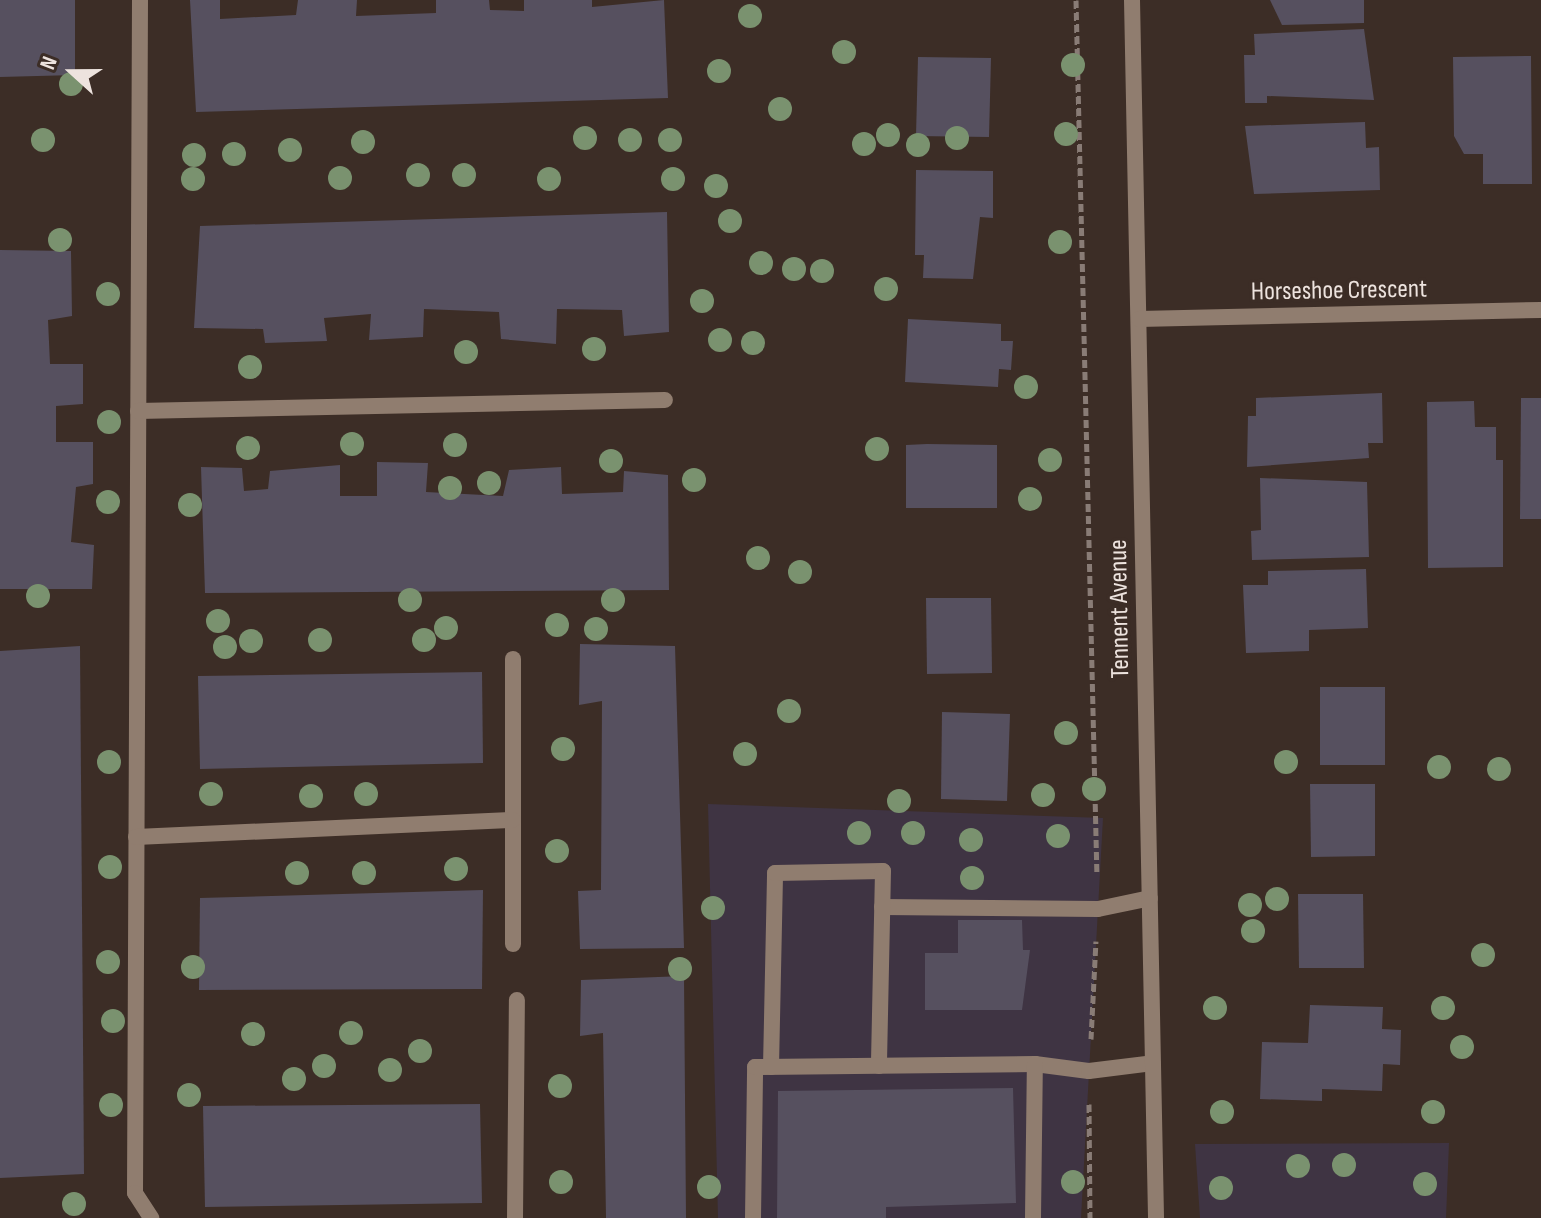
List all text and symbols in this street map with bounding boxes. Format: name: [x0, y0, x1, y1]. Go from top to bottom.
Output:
north arrow: [32, 32, 112, 112]
text: N: [34, 53, 64, 74]
street label: Horseshoe Crescent: [1251, 274, 1427, 308]
street label: Tennent Avenue: [1103, 539, 1137, 679]

